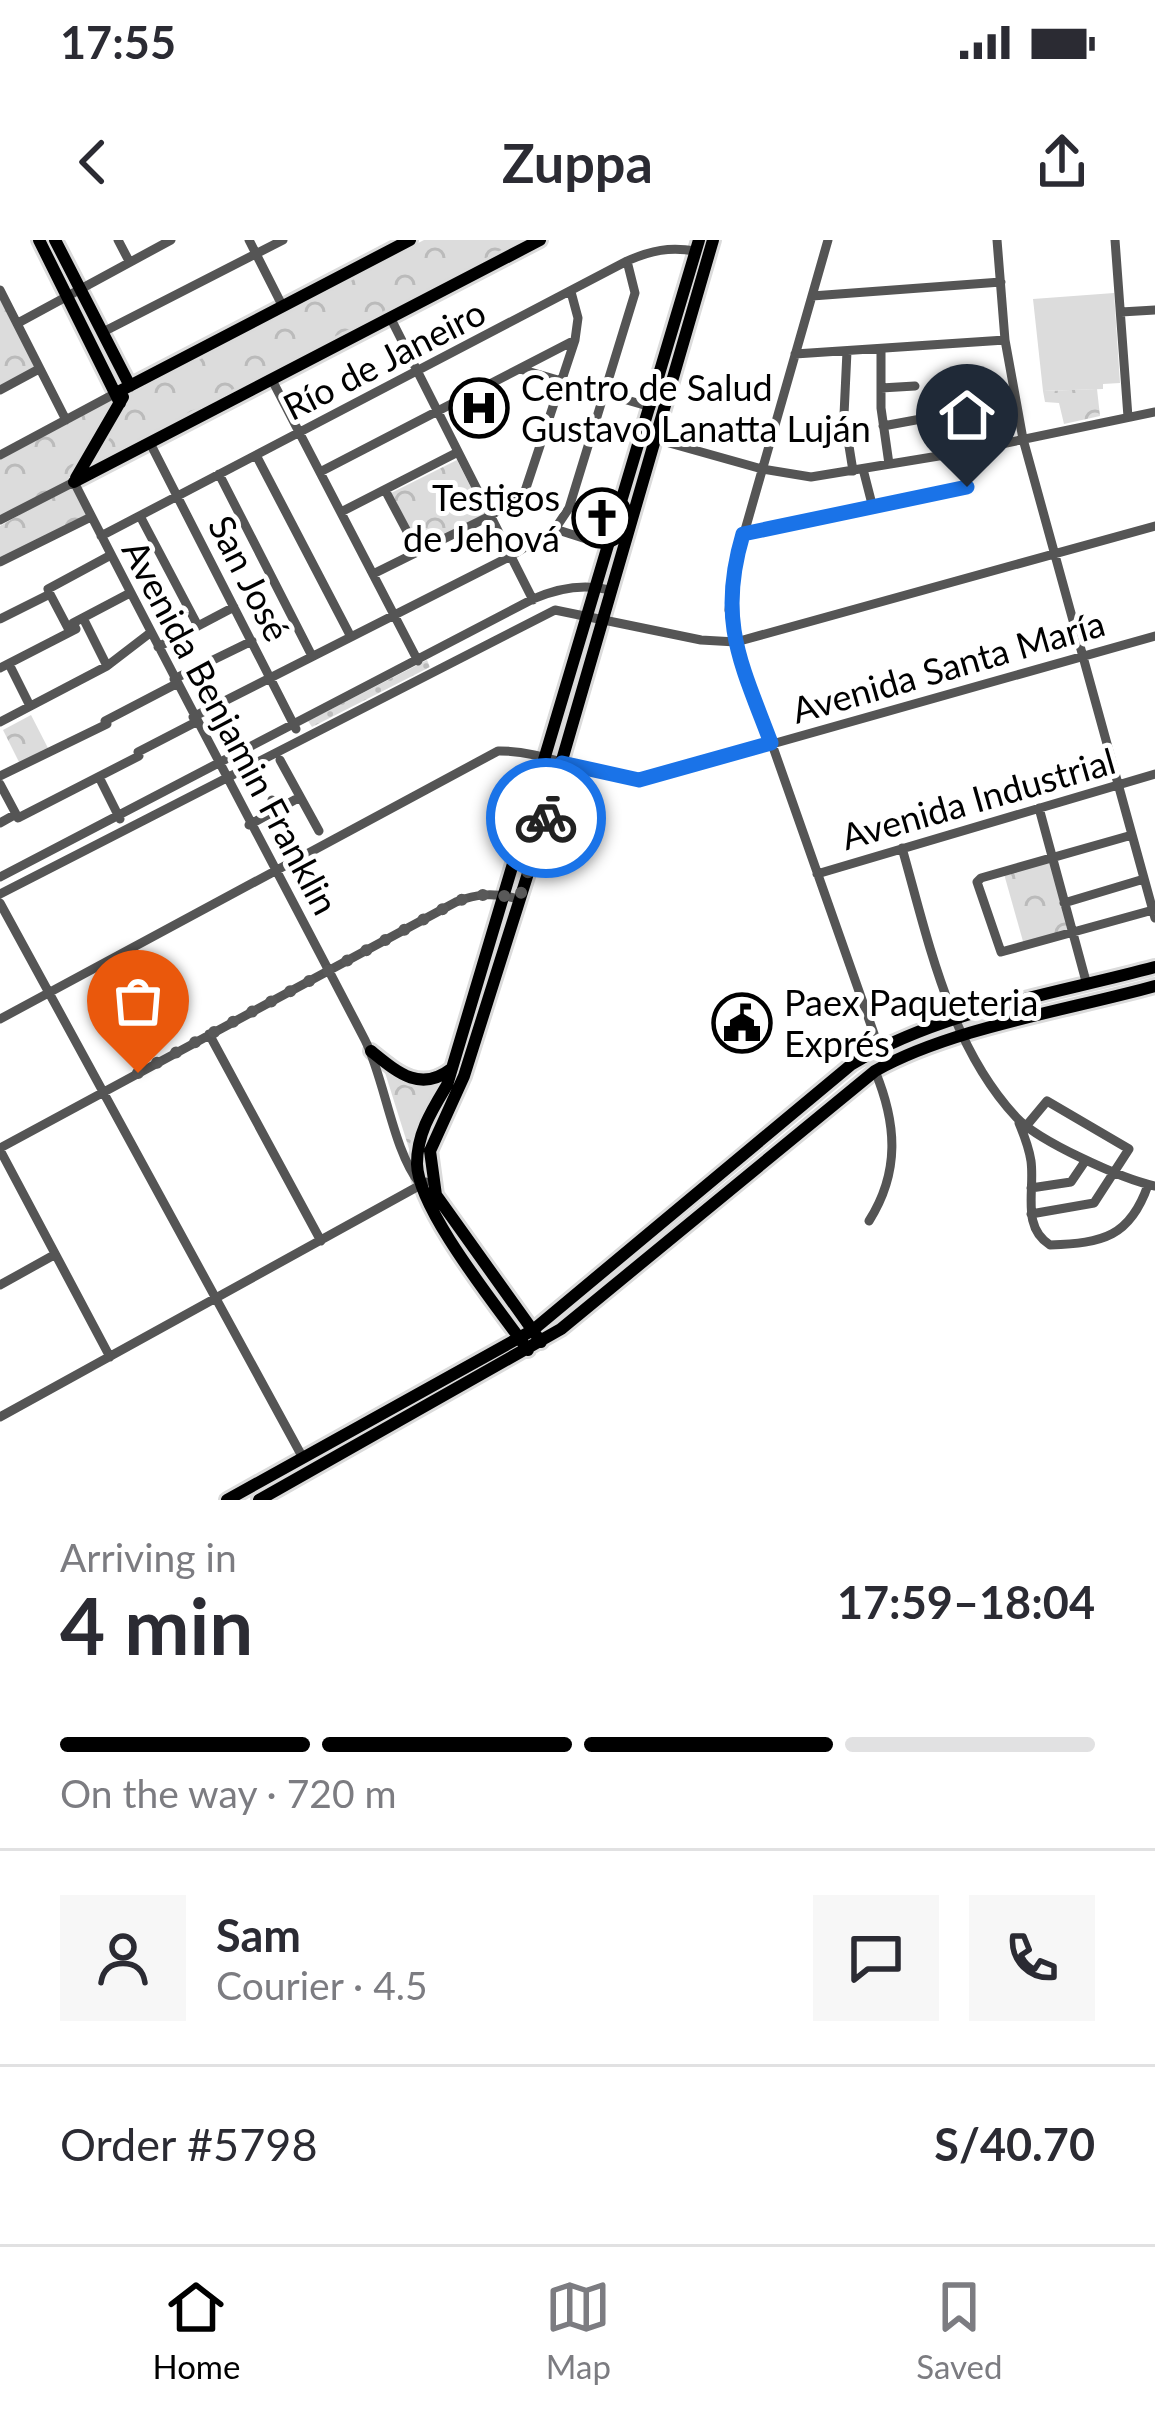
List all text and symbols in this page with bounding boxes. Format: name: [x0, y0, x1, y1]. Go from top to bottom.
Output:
text: 17:55: [60, 15, 176, 69]
icon: back: [60, 129, 126, 195]
icon: share: [1029, 129, 1095, 195]
text: Zuppa: [502, 130, 653, 195]
street label: Río de Janeiro: [276, 289, 492, 429]
pin: [916, 364, 1018, 487]
place label: Centro de Salud Gustavo Lanatta Luján: [521, 365, 871, 450]
hospital icon: Centro de Salud Gustavo Lanatta Luján: [448, 377, 510, 439]
icon: home: [934, 382, 1000, 448]
place label: Testigos de Jehová: [403, 475, 560, 560]
church icon: Testigos de Jehová: [571, 487, 633, 549]
street label: San José: [200, 508, 300, 648]
street label: Avenida Benjamin Franklin: [114, 532, 348, 922]
street label: Avenida Santa María: [786, 600, 1110, 732]
street label: Avenida Industrial: [836, 738, 1120, 858]
courier: [486, 758, 606, 878]
icon: bike: [513, 785, 579, 851]
pin: [87, 950, 189, 1073]
icon: bag: [105, 968, 171, 1034]
place label: Paex Paqueteria Exprés: [784, 980, 1038, 1065]
public building icon: Paex Paqueteria Exprés: [711, 992, 773, 1054]
text: Arriving in: [60, 1534, 237, 1580]
text: 17:59–18:04: [837, 1575, 1095, 1629]
text: 4 min: [60, 1578, 253, 1672]
text: On the way · 720 m: [60, 1770, 397, 1816]
button: person: [60, 1895, 186, 2021]
button: chat: [813, 1895, 939, 2021]
button: phone: [969, 1895, 1095, 2021]
text: Sam: [216, 1908, 301, 1962]
text: Courier · 4.5: [216, 1962, 428, 2008]
text: Order #5798: [60, 2117, 318, 2171]
text: S/40.70: [934, 2117, 1095, 2171]
tab: Home: [152, 2274, 240, 2386]
tab: Map: [545, 2274, 611, 2386]
tab: Saved: [916, 2274, 1003, 2386]

